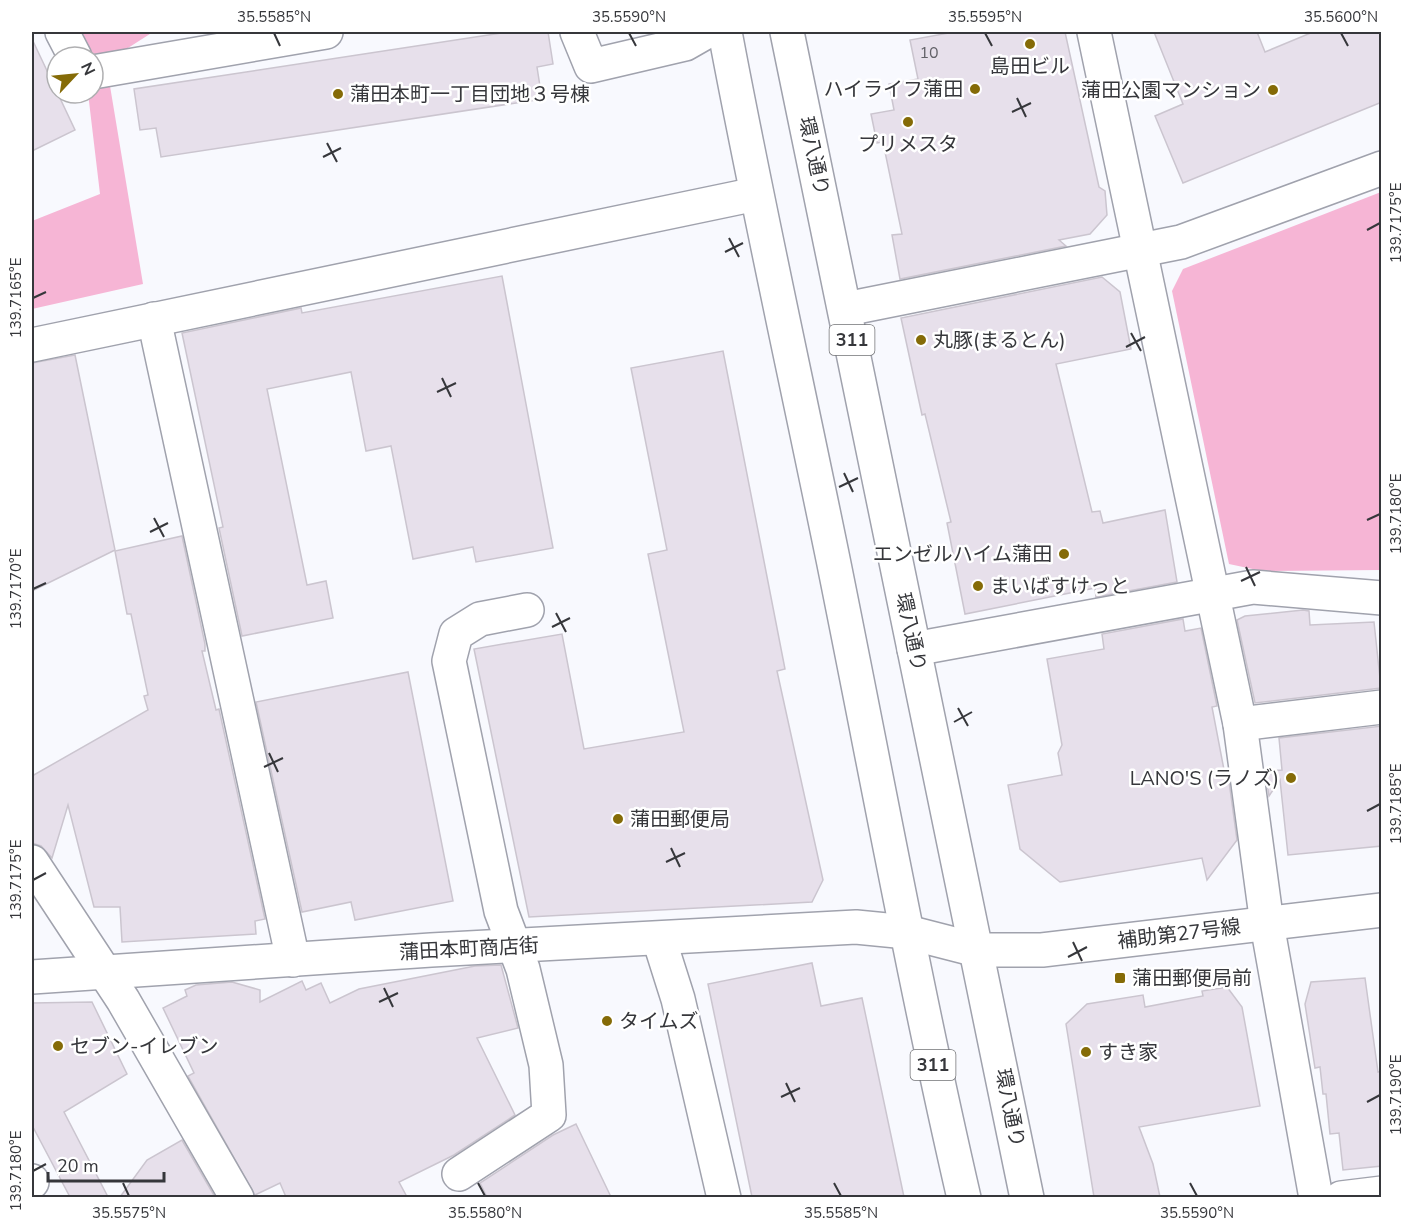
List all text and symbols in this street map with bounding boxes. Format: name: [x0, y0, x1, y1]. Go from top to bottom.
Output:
text: 35.5585°N: [237, 7, 311, 27]
text: 35.5590°N: [592, 7, 666, 27]
text: 35.5595°N: [948, 7, 1022, 27]
text: 35.5600°N: [1304, 7, 1378, 27]
marker: 島田ビル: [1023, 37, 1037, 51]
house number: 10: [919, 42, 939, 64]
north arrow: [45, 45, 105, 105]
place label: 島田ビル: [990, 53, 1070, 80]
text: N: [75, 59, 100, 79]
place label: ハイライフ蒲田: [823, 76, 963, 103]
place label: 蒲田公園マンション: [1081, 77, 1261, 104]
place label: 蒲田本町一丁目団地３号棟: [350, 81, 590, 108]
marker: ハイライフ蒲田: [968, 82, 982, 96]
marker: 蒲田公園マンション: [1266, 83, 1280, 97]
marker: 蒲田本町一丁目団地３号棟: [331, 87, 345, 101]
street label: 環八通り: [792, 114, 836, 198]
marker: プリメスタ: [901, 115, 915, 129]
place label: プリメスタ: [858, 131, 958, 158]
text: 139.7175°E: [1386, 183, 1406, 263]
text: 139.7165°E: [6, 258, 26, 338]
road number: 311: [830, 325, 874, 355]
place label: 丸豚(まるとん): [933, 327, 1066, 354]
marker: 丸豚(まるとん): [914, 333, 928, 347]
text: 139.7180°E: [1386, 474, 1406, 554]
place label: エンゼルハイム蒲田: [873, 541, 1052, 568]
marker: エンゼルハイム蒲田: [1057, 547, 1071, 561]
text: 139.7170°E: [6, 549, 26, 629]
place label: まいばすけっと: [990, 573, 1130, 600]
marker: まいばすけっと: [971, 579, 985, 593]
street label: 環八通り: [889, 590, 933, 674]
text: 139.7185°E: [1386, 764, 1406, 844]
place label: LANO'S (ラノズ): [1130, 765, 1279, 792]
marker: LANO'S (ラノズ): [1284, 771, 1298, 785]
place label: 蒲田郵便局: [630, 806, 730, 833]
marker: 蒲田郵便局: [611, 812, 625, 826]
text: 139.7175°E: [6, 840, 26, 920]
street label: 補助第27号線: [1116, 913, 1242, 955]
street label: 蒲田本町商店街: [398, 932, 540, 966]
place label: 蒲田郵便局前: [1132, 965, 1252, 992]
marker: 蒲田郵便局前: [1113, 971, 1127, 985]
place label: タイムズ: [619, 1008, 699, 1035]
marker: タイムズ: [600, 1014, 614, 1028]
place label: セブン-イレブン: [70, 1033, 218, 1060]
marker: セブン-イレブン: [51, 1039, 65, 1053]
place label: すき家: [1098, 1039, 1158, 1066]
marker: すき家: [1079, 1045, 1093, 1059]
road number: 311: [910, 1050, 956, 1080]
text: 139.7190°E: [1386, 1055, 1406, 1135]
street label: 環八通り: [989, 1066, 1031, 1150]
text: 139.7180°E: [6, 1131, 26, 1211]
scale bar: [48, 1145, 164, 1183]
text: 20 m: [57, 1154, 99, 1178]
text: 35.5575°N: [92, 1203, 166, 1223]
text: 35.5580°N: [448, 1203, 522, 1223]
text: 35.5585°N: [804, 1203, 878, 1223]
text: 35.5590°N: [1160, 1203, 1234, 1223]

